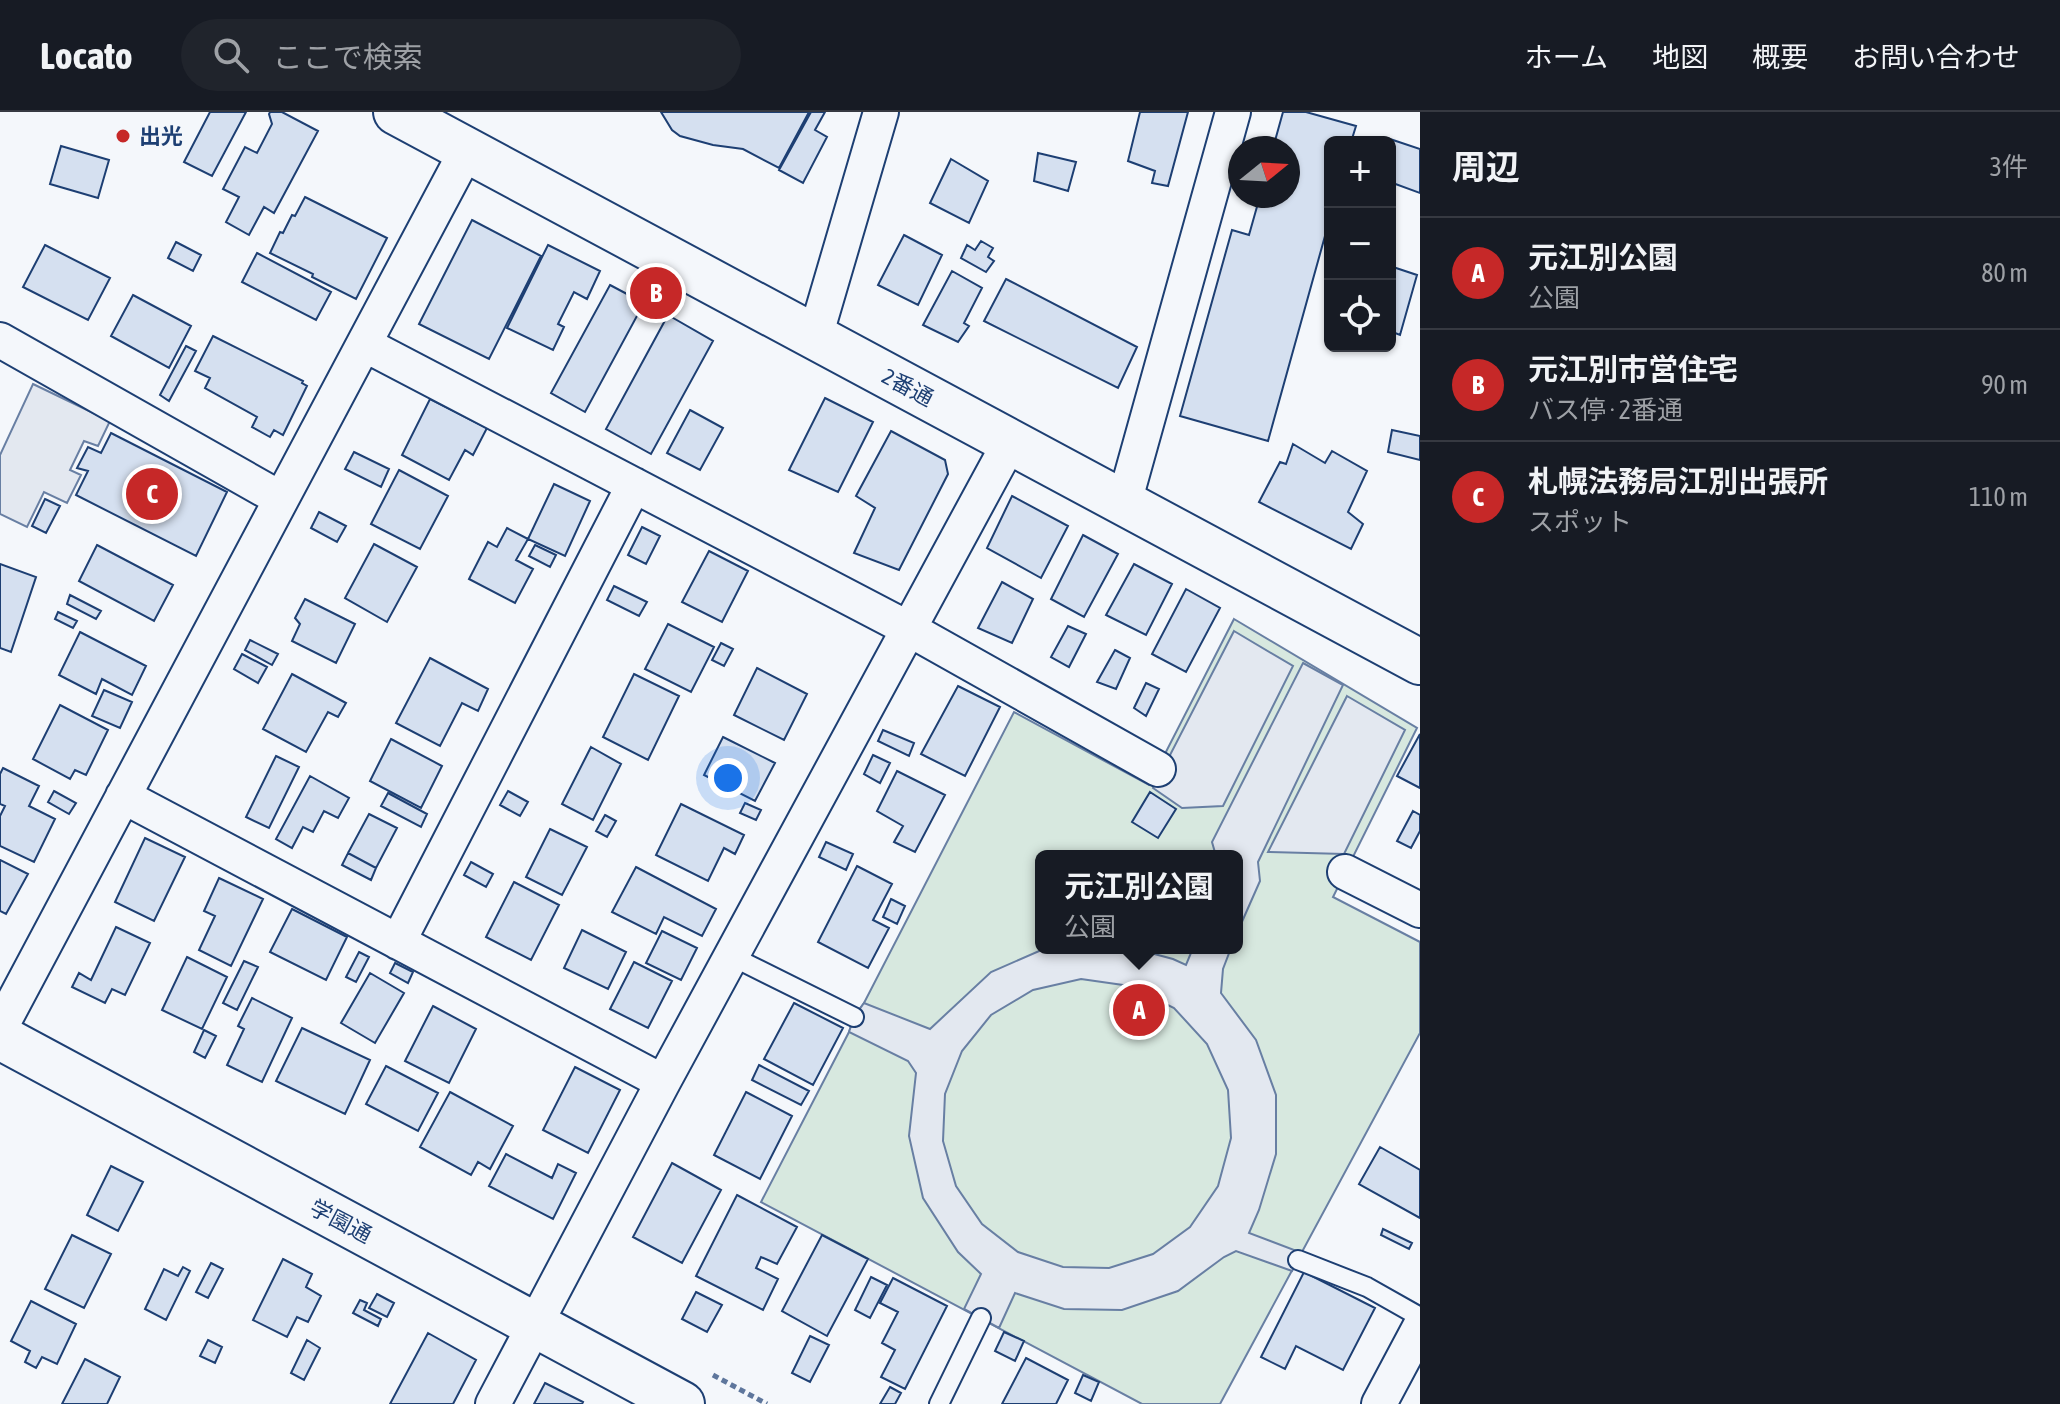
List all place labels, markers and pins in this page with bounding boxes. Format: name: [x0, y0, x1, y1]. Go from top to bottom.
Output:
place label: 出光: [139, 123, 183, 149]
marker: 出光: [114, 127, 132, 145]
pin: B: [630, 263, 682, 323]
pin: C: [126, 464, 178, 524]
pin: A: [1113, 980, 1165, 1040]

